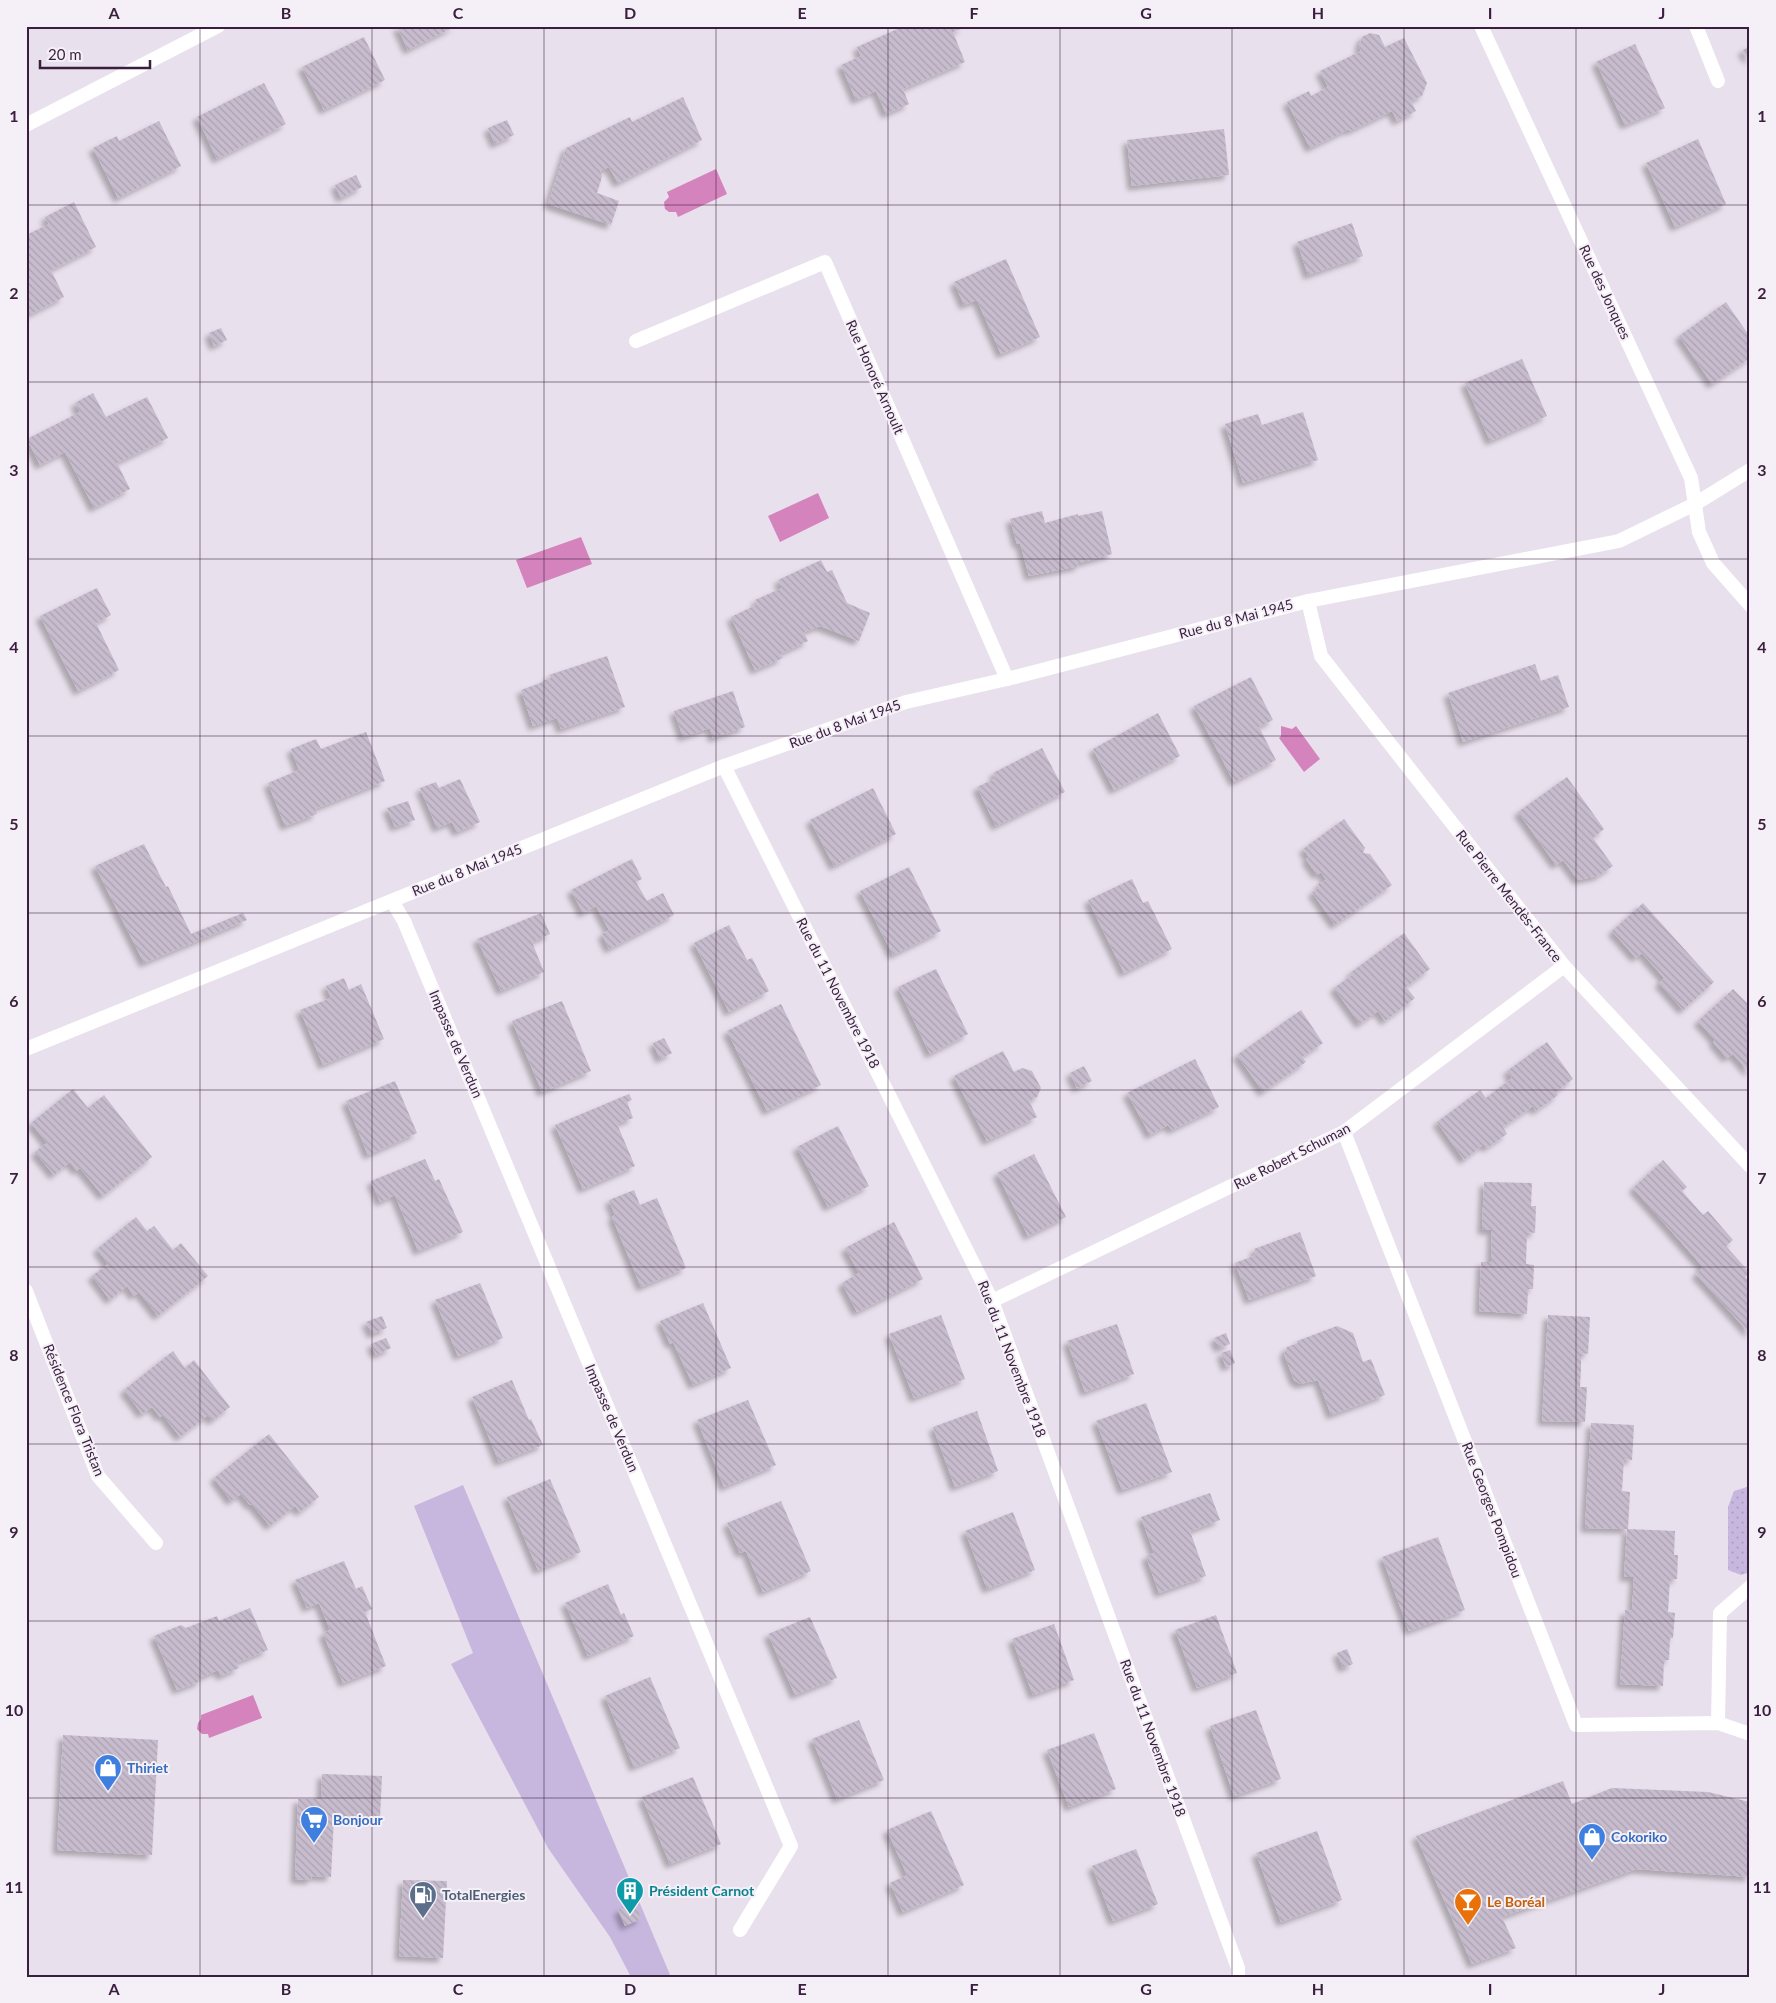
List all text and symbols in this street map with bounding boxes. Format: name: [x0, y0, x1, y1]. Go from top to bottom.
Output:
text: A: [107, 3, 120, 22]
text: B: [281, 3, 291, 22]
text: C: [453, 3, 464, 22]
text: D: [624, 3, 636, 22]
text: E: [797, 3, 807, 22]
text: F: [969, 3, 979, 22]
text: G: [1140, 3, 1152, 22]
text: H: [1312, 3, 1324, 22]
text: I: [1488, 3, 1492, 22]
text: J: [1659, 3, 1665, 22]
scale bar: [40, 38, 150, 70]
text: 20 m: [48, 45, 82, 63]
text: 1: [9, 106, 19, 125]
text: 1: [1757, 106, 1767, 125]
street label: Rue des Jonques: [1576, 242, 1635, 342]
text: 2: [9, 283, 19, 302]
text: 2: [1757, 283, 1767, 302]
street label: Rue Honoré Arnoult: [843, 317, 908, 437]
text: 3: [9, 460, 19, 479]
text: 3: [1757, 460, 1767, 479]
street label: Rue du 8 Mai 1945: [1177, 595, 1295, 642]
text: 4: [9, 637, 19, 656]
text: 4: [1757, 637, 1767, 656]
street label: Rue du 8 Mai 1945: [787, 695, 903, 752]
text: 5: [9, 814, 19, 833]
text: 5: [1757, 814, 1767, 833]
street label: Rue Pierre Mendès-France: [1453, 826, 1566, 965]
street label: Rue du 8 Mai 1945: [409, 840, 524, 899]
street label: Rue du 11 Novembre 1918: [793, 915, 884, 1071]
street label: Impasse de Verdun: [426, 987, 487, 1100]
text: 6: [9, 991, 19, 1010]
text: 6: [1757, 991, 1767, 1010]
street label: Rue Robert Schuman: [1231, 1119, 1353, 1192]
text: 7: [9, 1168, 19, 1187]
text: 7: [1757, 1168, 1767, 1187]
street label: Rue du 11 Novembre 1918: [975, 1278, 1050, 1440]
street label: Résidence Flora Tristan: [40, 1341, 109, 1478]
text: 8: [9, 1345, 19, 1364]
text: 8: [1757, 1345, 1767, 1364]
street label: Impasse de Verdun: [582, 1361, 643, 1474]
street label: Rue Georges Pompidou: [1459, 1439, 1526, 1580]
text: 9: [9, 1522, 19, 1541]
text: 9: [1757, 1522, 1767, 1541]
street label: Rue du 11 Novembre 1918: [1117, 1657, 1190, 1819]
text: 10: [5, 1700, 23, 1719]
text: 10: [1753, 1700, 1771, 1719]
shop icon: Thiriet: [93, 1753, 123, 1792]
place label: Thiriet: [127, 1759, 169, 1776]
supermarket icon: Bonjour: [299, 1805, 329, 1844]
place label: Bonjour: [333, 1811, 384, 1828]
shop icon: Cokoriko: [1577, 1822, 1607, 1861]
place label: Cokoriko: [1611, 1828, 1667, 1845]
building icon: Président Carnot: [615, 1876, 645, 1915]
text: 11: [5, 1877, 23, 1896]
text: 11: [1753, 1877, 1771, 1896]
fuel station icon: TotalEnergies: [408, 1880, 438, 1919]
place label: Président Carnot: [649, 1882, 755, 1899]
place label: TotalEnergies: [442, 1886, 525, 1903]
bar icon: Le Boréal: [1453, 1887, 1483, 1926]
place label: Le Boréal: [1487, 1893, 1545, 1910]
text: A: [107, 1979, 120, 1998]
text: B: [281, 1979, 291, 1998]
text: C: [453, 1979, 464, 1998]
text: D: [624, 1979, 636, 1998]
text: E: [797, 1979, 807, 1998]
text: F: [969, 1979, 979, 1998]
text: G: [1140, 1979, 1152, 1998]
text: H: [1312, 1979, 1324, 1998]
text: I: [1488, 1979, 1492, 1998]
text: J: [1659, 1979, 1665, 1998]

